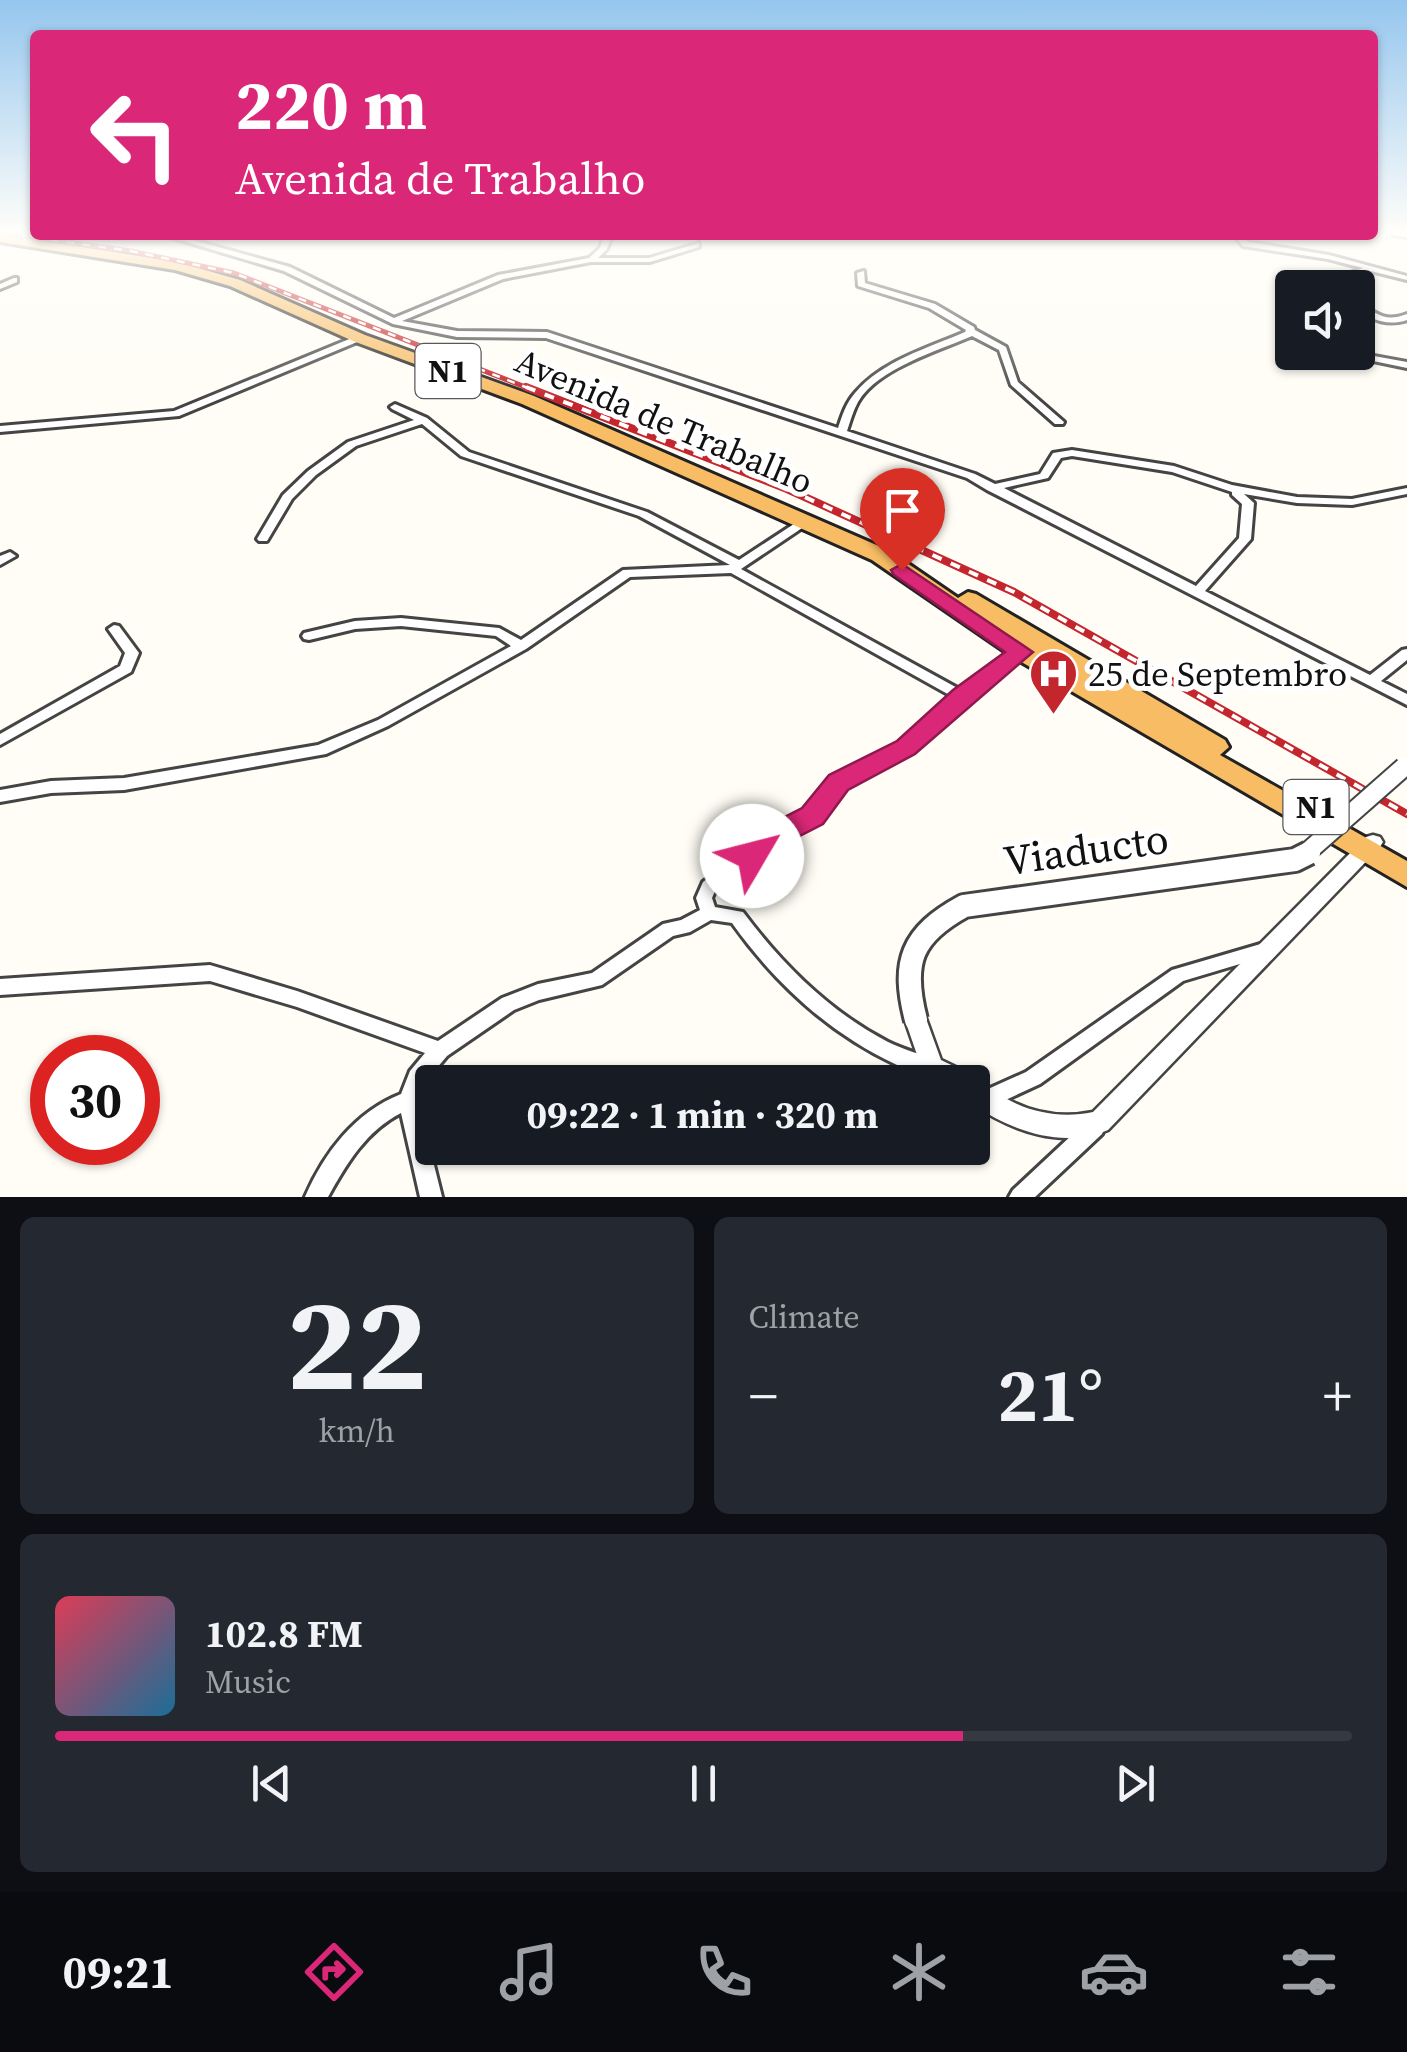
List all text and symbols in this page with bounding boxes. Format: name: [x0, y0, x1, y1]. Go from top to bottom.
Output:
text: 220 m: [235, 56, 427, 152]
icon: left: [70, 70, 200, 200]
text: Avenida de Trabalho: [235, 147, 645, 209]
map controls: [1275, 270, 1375, 370]
button: sound: [1275, 270, 1375, 370]
street label: Avenida de Trabalho: [508, 337, 820, 505]
road number: N1: [416, 344, 480, 398]
pin: [860, 468, 945, 571]
icon: arrive: [875, 483, 930, 538]
hospital icon: 25 de Septembro: [1027, 648, 1079, 716]
place label: 25 de Septembro: [1088, 650, 1347, 698]
road number: N1: [1284, 780, 1348, 834]
position arrow: [700, 804, 804, 908]
street label: Viaducto: [1000, 809, 1172, 889]
speed limit sign: 30: [30, 1035, 160, 1165]
text: 09:22 · 1 min · 320 m: [526, 1089, 879, 1141]
text: 22: [286, 1254, 427, 1433]
text: Climate: [749, 1295, 860, 1339]
text: 21°: [997, 1343, 1103, 1446]
text: −: [749, 1358, 778, 1433]
text: +: [1323, 1358, 1352, 1433]
text: km/h: [319, 1409, 395, 1453]
text: 102.8 FM: [205, 1608, 363, 1660]
text: Music: [205, 1660, 291, 1704]
icon: previous: [244, 1756, 299, 1811]
icon: pause: [676, 1756, 731, 1811]
icon: next: [1108, 1756, 1163, 1811]
icon: directions: [299, 1937, 369, 2007]
icon: music: [494, 1937, 564, 2007]
icon: phone: [689, 1937, 759, 2007]
icon: climate: [884, 1937, 954, 2007]
icon: car: [1079, 1937, 1149, 2007]
icon: filters: [1274, 1937, 1344, 2007]
text: 09:21: [63, 1941, 174, 2003]

